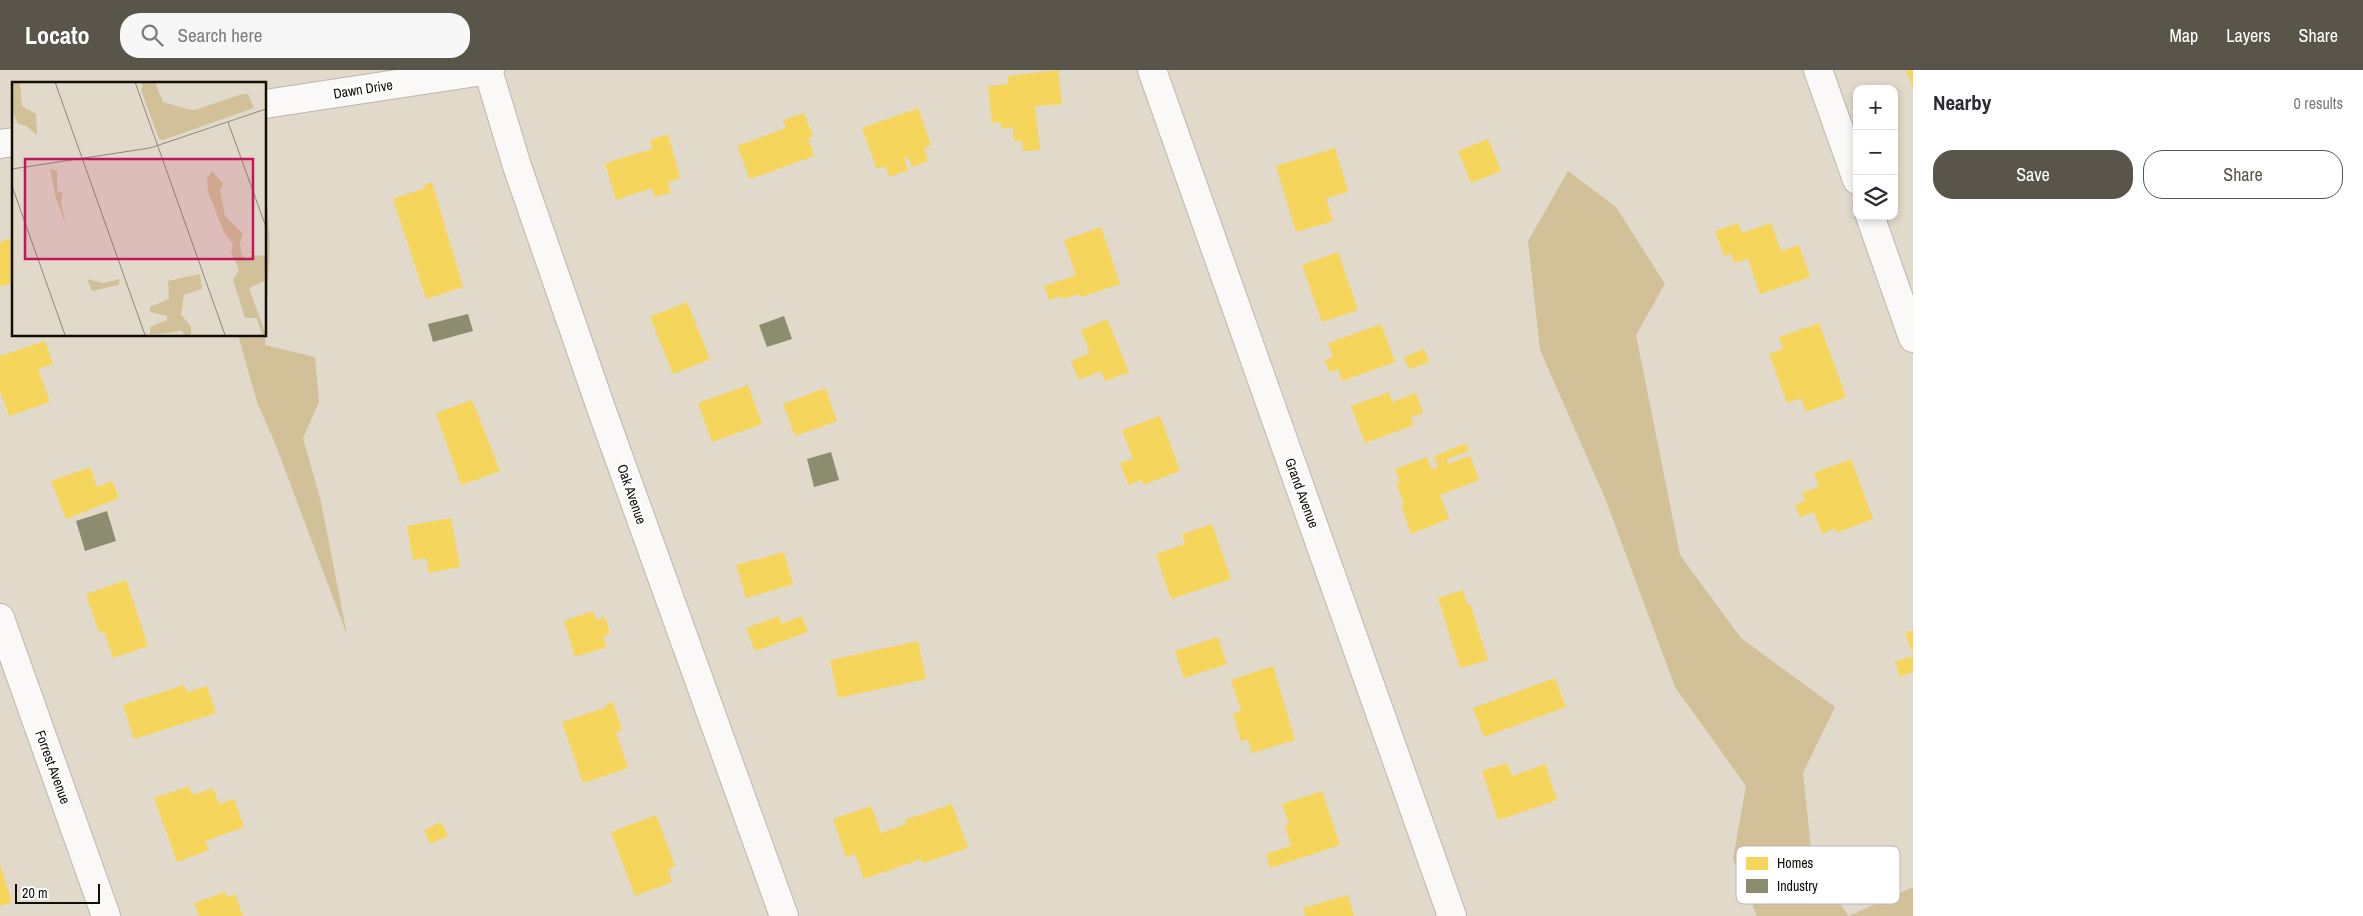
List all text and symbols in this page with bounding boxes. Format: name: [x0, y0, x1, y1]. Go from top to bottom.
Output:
search box: [120, 13, 470, 58]
text: Locato: [25, 19, 90, 51]
icon: search: [138, 21, 166, 49]
text: Search here: [178, 22, 262, 48]
text: Map: [2170, 23, 2198, 48]
text: Layers: [2226, 23, 2271, 48]
text: Share: [2299, 23, 2338, 48]
street label: Dawn Drive: [332, 75, 394, 103]
inset map: [12, 82, 266, 336]
map controls: [1853, 85, 1898, 220]
button: +: [1853, 85, 1898, 130]
text: Nearby: [1933, 88, 1991, 117]
text: 0 results: [2293, 92, 2343, 114]
button: −: [1853, 130, 1898, 175]
button: Save: [1933, 150, 2133, 199]
button: Share: [2143, 150, 2343, 199]
button: layers: [1853, 175, 1898, 220]
street label: Grand Avenue: [1281, 456, 1323, 530]
street label: Oak Avenue: [613, 462, 651, 526]
street label: Forrest Avenue: [31, 728, 75, 806]
legend: [1736, 846, 1900, 904]
text: Homes: [1777, 854, 1814, 872]
text: Industry: [1777, 877, 1818, 895]
scale bar: [15, 881, 100, 904]
text: 20 m: [22, 884, 48, 902]

